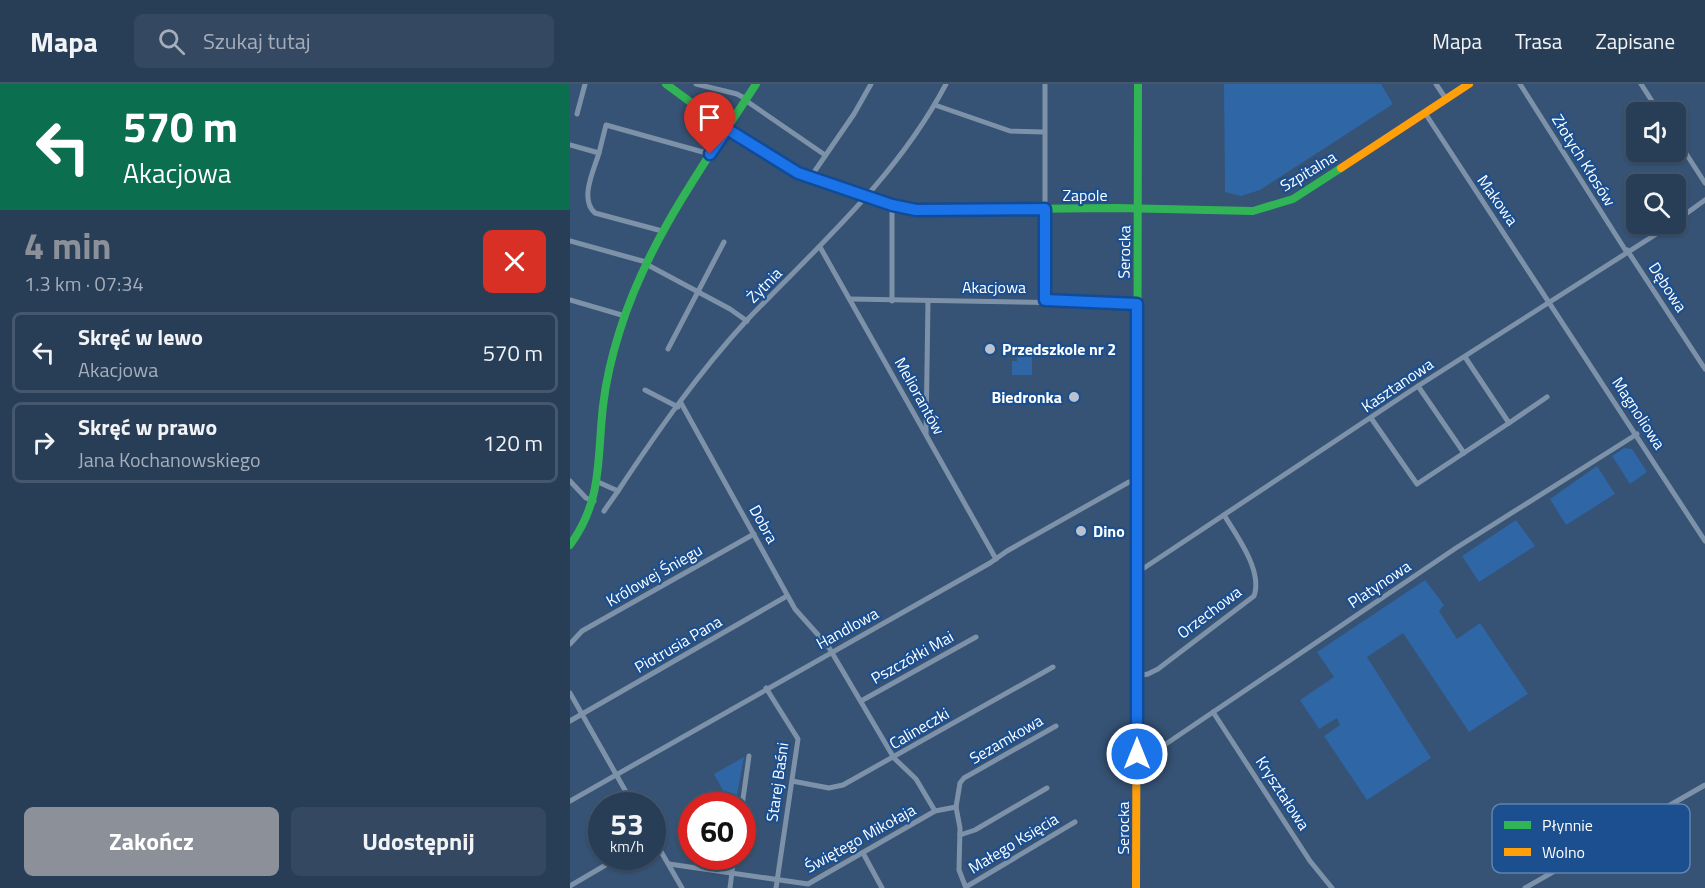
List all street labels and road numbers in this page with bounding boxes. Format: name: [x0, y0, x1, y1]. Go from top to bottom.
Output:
street label: Złotych Kłosów: [1546, 109, 1622, 211]
street label: Szpitalna: [1275, 145, 1341, 197]
street label: Makowa: [1472, 170, 1524, 230]
street label: Zapole: [1062, 183, 1108, 207]
street label: Serocka: [1112, 225, 1136, 279]
street label: Dębowa: [1643, 257, 1693, 317]
street label: Żytnia: [741, 262, 787, 308]
street label: Akacjowa: [962, 275, 1026, 299]
street label: Kasztanowa: [1356, 352, 1438, 418]
street label: Meliorantów: [889, 353, 951, 439]
street label: Magnoliowa: [1606, 372, 1672, 454]
street label: Dobra: [744, 500, 784, 548]
street label: Królowej Śniegu: [601, 538, 707, 612]
street label: Platynowa: [1343, 554, 1415, 614]
street label: Orzechowa: [1172, 580, 1246, 644]
street label: Handlowa: [811, 601, 883, 655]
street label: Piotrusia Pana: [630, 609, 726, 679]
street label: Pszczółki Mai: [866, 624, 958, 690]
street label: Calineczki: [884, 701, 954, 755]
street label: Sezamkowa: [965, 708, 1047, 770]
street label: Starej Baśni: [760, 741, 794, 823]
street label: Kryształowa: [1250, 751, 1316, 835]
street label: Świętego Mikołaja: [800, 798, 920, 878]
street label: Serocka: [1111, 801, 1135, 855]
street label: Małego Księcia: [963, 807, 1063, 879]

